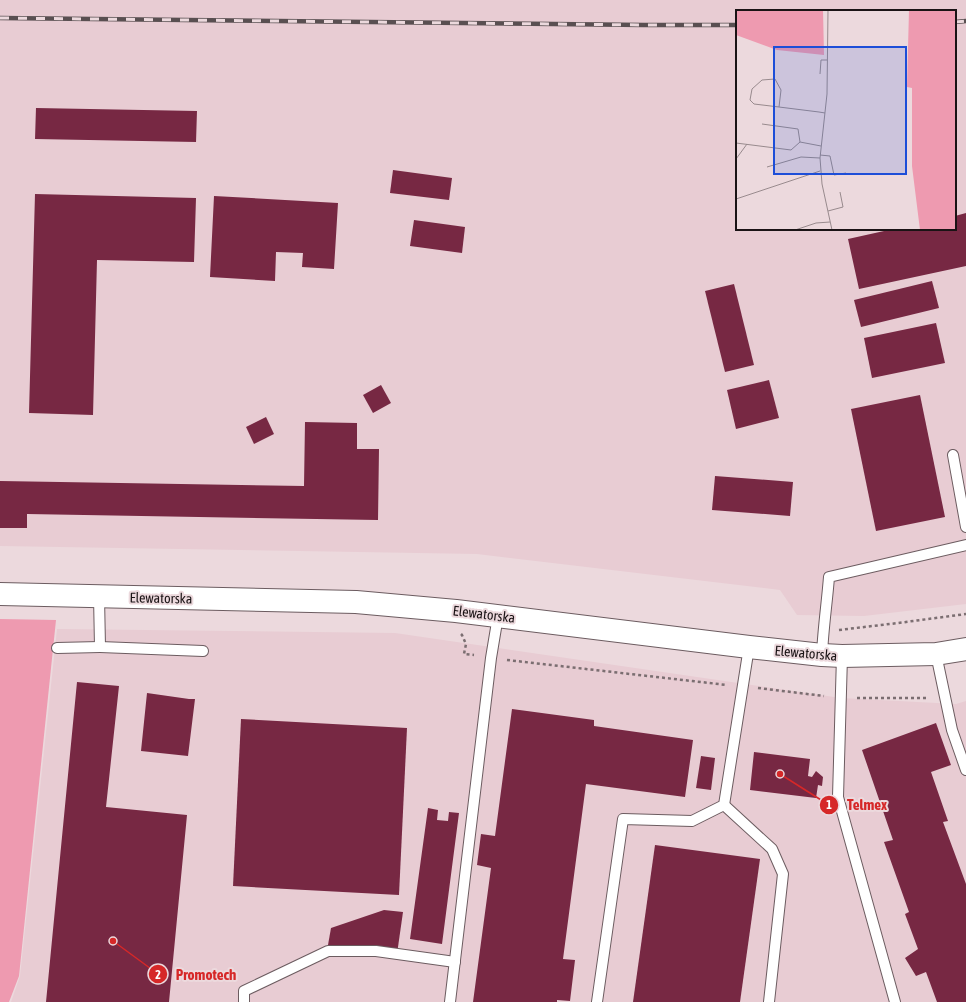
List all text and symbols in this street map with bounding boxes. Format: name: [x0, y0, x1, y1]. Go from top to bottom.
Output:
inset map: [736, 10, 956, 230]
street label: Elewatorska: [130, 589, 192, 607]
street label: Elewatorska: [452, 602, 516, 626]
street label: Elewatorska: [774, 642, 838, 664]
callout: Telmex: [819, 791, 895, 818]
text: Telmex: [847, 796, 887, 813]
text: 1: [826, 798, 832, 812]
callout: Promotech: [148, 961, 244, 988]
text: Promotech: [176, 966, 236, 983]
text: 2: [155, 968, 161, 982]

